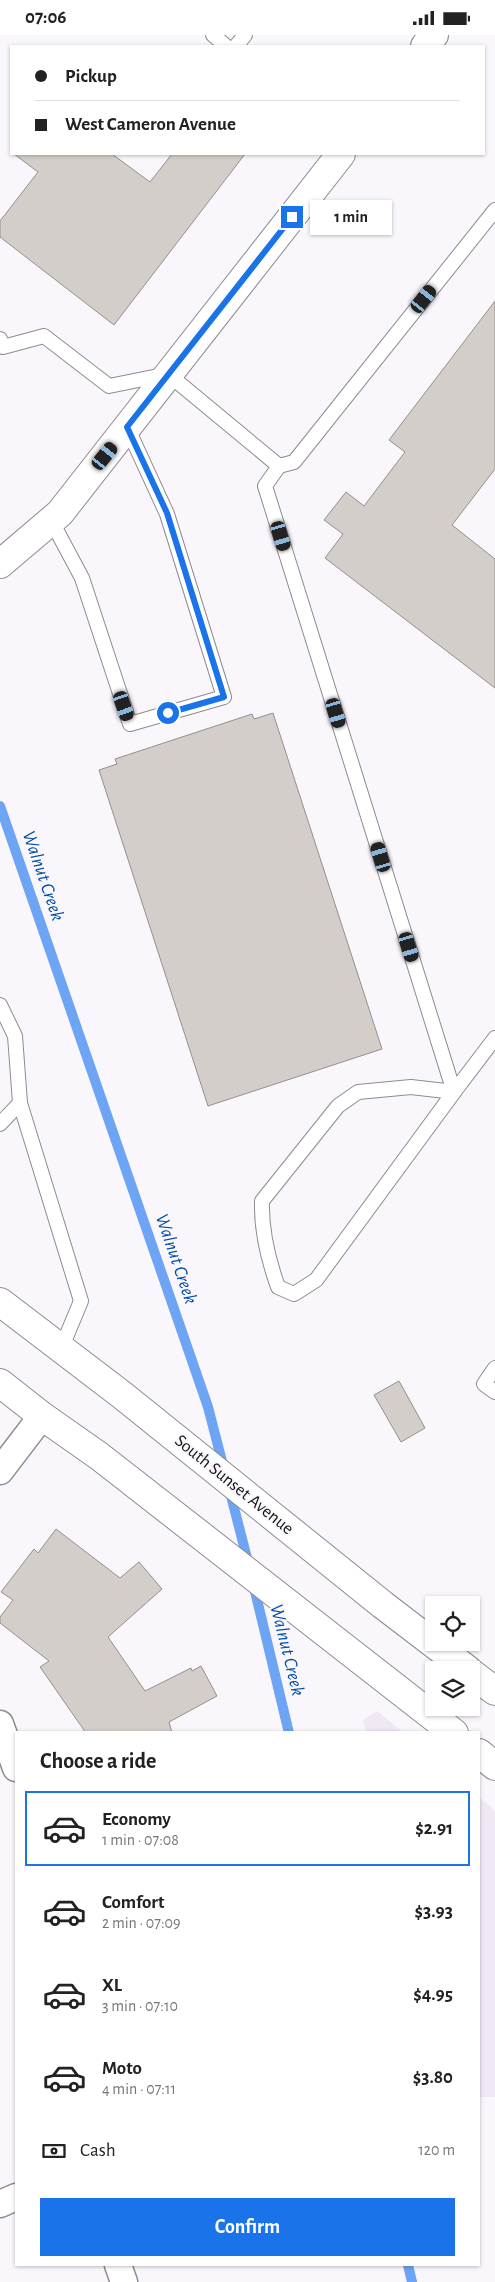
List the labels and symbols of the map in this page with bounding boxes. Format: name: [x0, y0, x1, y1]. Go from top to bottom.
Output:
callout: 1 min: [310, 199, 392, 235]
route end: [281, 206, 303, 228]
car: [408, 283, 439, 315]
car: [89, 440, 120, 472]
car: [269, 519, 292, 553]
car: [112, 689, 135, 723]
car: [324, 696, 347, 730]
route start: [157, 702, 179, 724]
water label: Walnut Creek: [19, 829, 67, 923]
car: [369, 840, 392, 874]
car: [397, 930, 420, 964]
water label: Walnut Creek: [152, 1212, 200, 1306]
street label: South Sunset Avenue: [171, 1432, 297, 1538]
water label: Walnut Creek: [266, 1602, 308, 1698]

